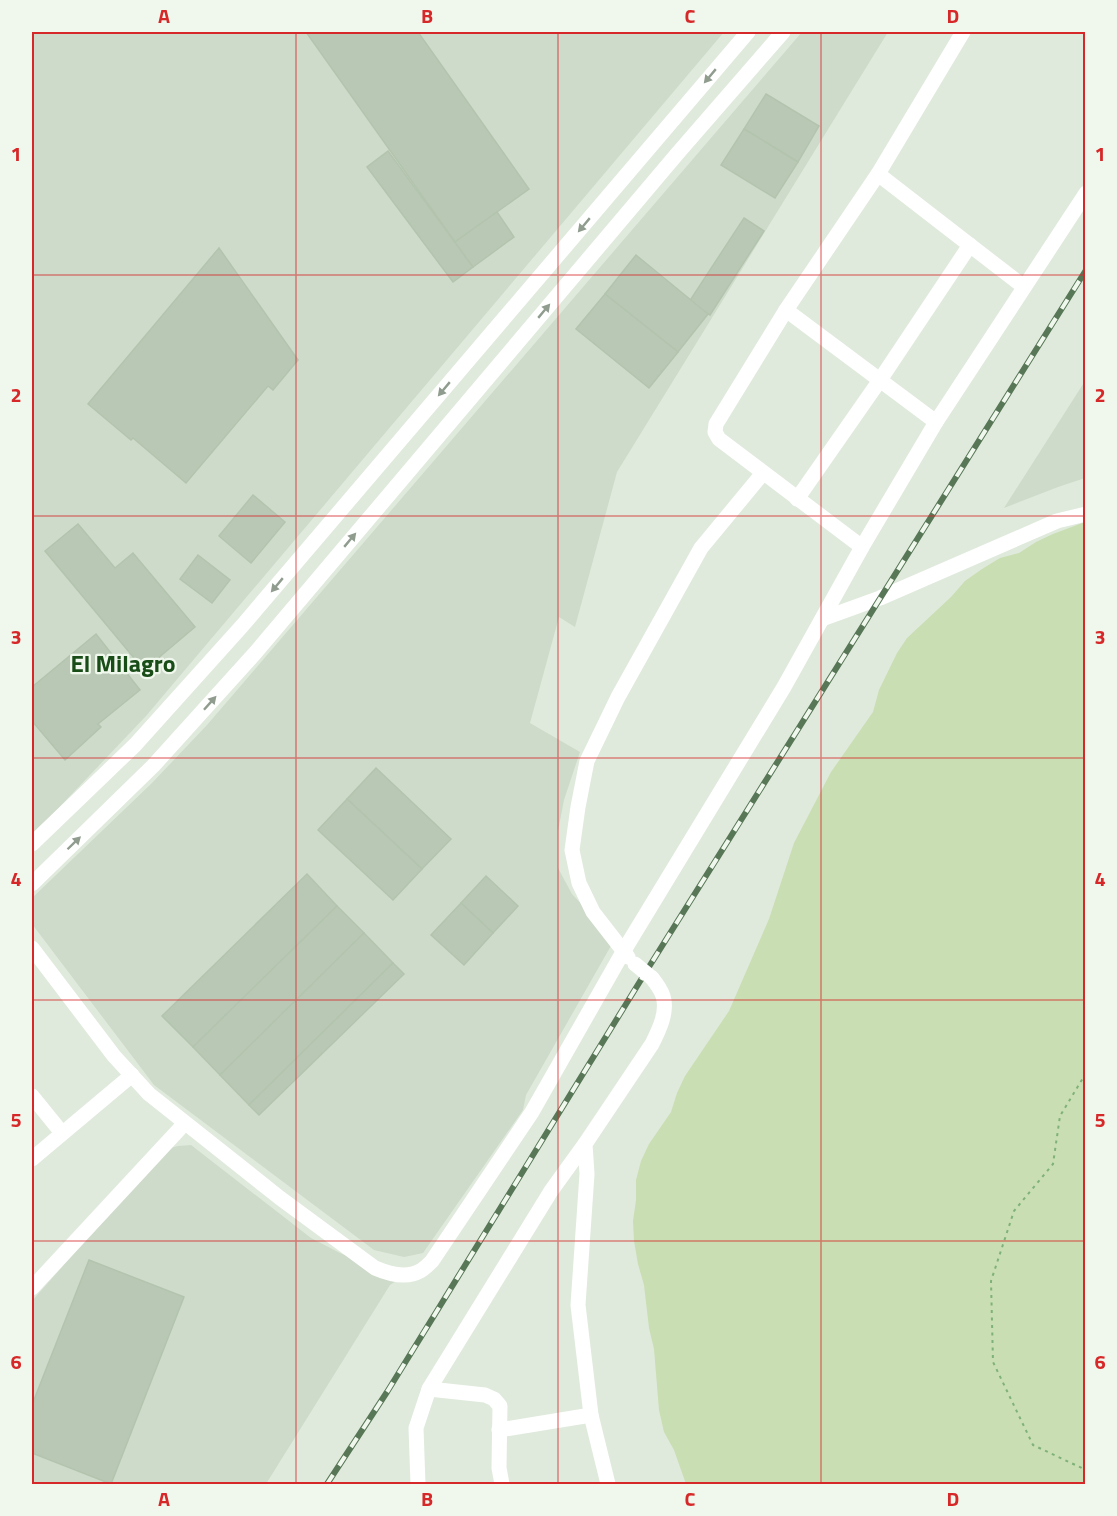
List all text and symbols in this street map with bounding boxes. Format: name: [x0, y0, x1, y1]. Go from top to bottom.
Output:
text: A: [158, 0, 170, 31]
text: B: [421, 0, 433, 31]
text: C: [685, 0, 696, 31]
text: D: [947, 0, 959, 31]
one-way arrow: [704, 68, 717, 84]
text: 1: [10, 138, 22, 169]
text: 1: [1094, 138, 1106, 169]
one-way arrow: [577, 217, 591, 232]
one-way arrow: [537, 304, 550, 319]
text: 2: [10, 379, 22, 410]
text: 2: [1094, 379, 1106, 410]
one-way arrow: [438, 381, 451, 396]
one-way arrow: [344, 532, 357, 548]
one-way arrow: [270, 577, 283, 593]
text: 3: [10, 621, 22, 652]
text: 3: [1094, 621, 1106, 652]
district label: El Milagro: [70, 645, 176, 681]
one-way arrow: [203, 696, 217, 711]
one-way arrow: [66, 836, 81, 850]
text: 4: [10, 863, 22, 894]
text: 4: [1094, 863, 1106, 894]
text: 5: [10, 1104, 22, 1135]
text: 5: [1094, 1104, 1106, 1135]
text: 6: [10, 1346, 22, 1377]
text: 6: [1094, 1346, 1106, 1377]
text: A: [158, 1483, 170, 1514]
text: B: [421, 1483, 433, 1514]
text: C: [685, 1483, 696, 1514]
text: D: [947, 1483, 959, 1514]

